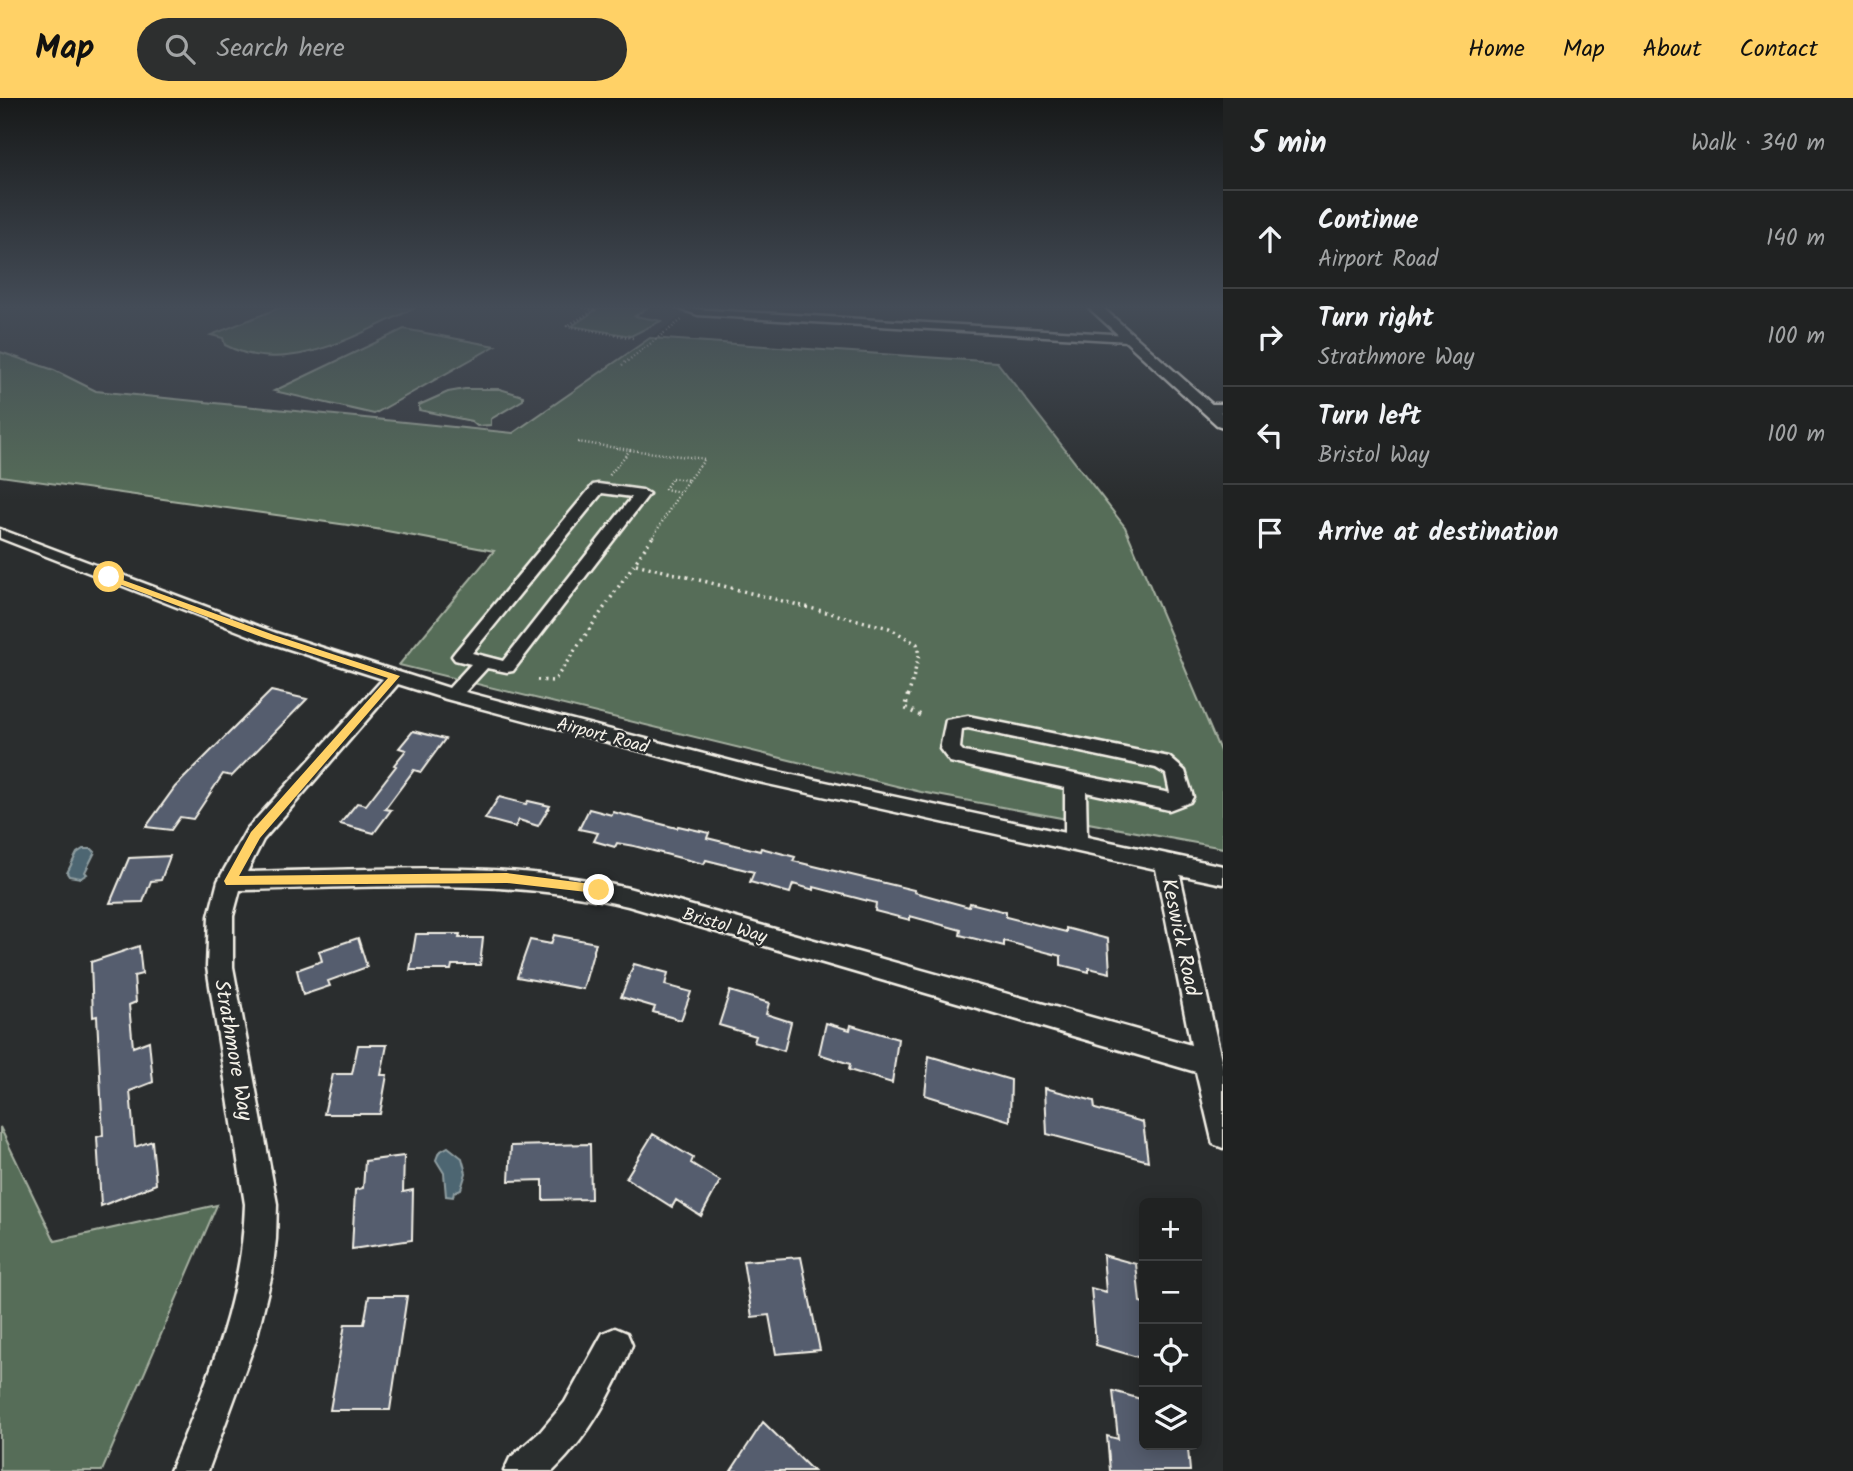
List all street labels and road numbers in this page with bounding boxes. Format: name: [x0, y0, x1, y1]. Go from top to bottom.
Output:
street label: Airport Road: [553, 710, 653, 763]
street label: Keswick Road: [1151, 875, 1208, 1000]
street label: Bristol Way: [679, 901, 771, 953]
street label: Strathmore Way: [204, 977, 261, 1124]

